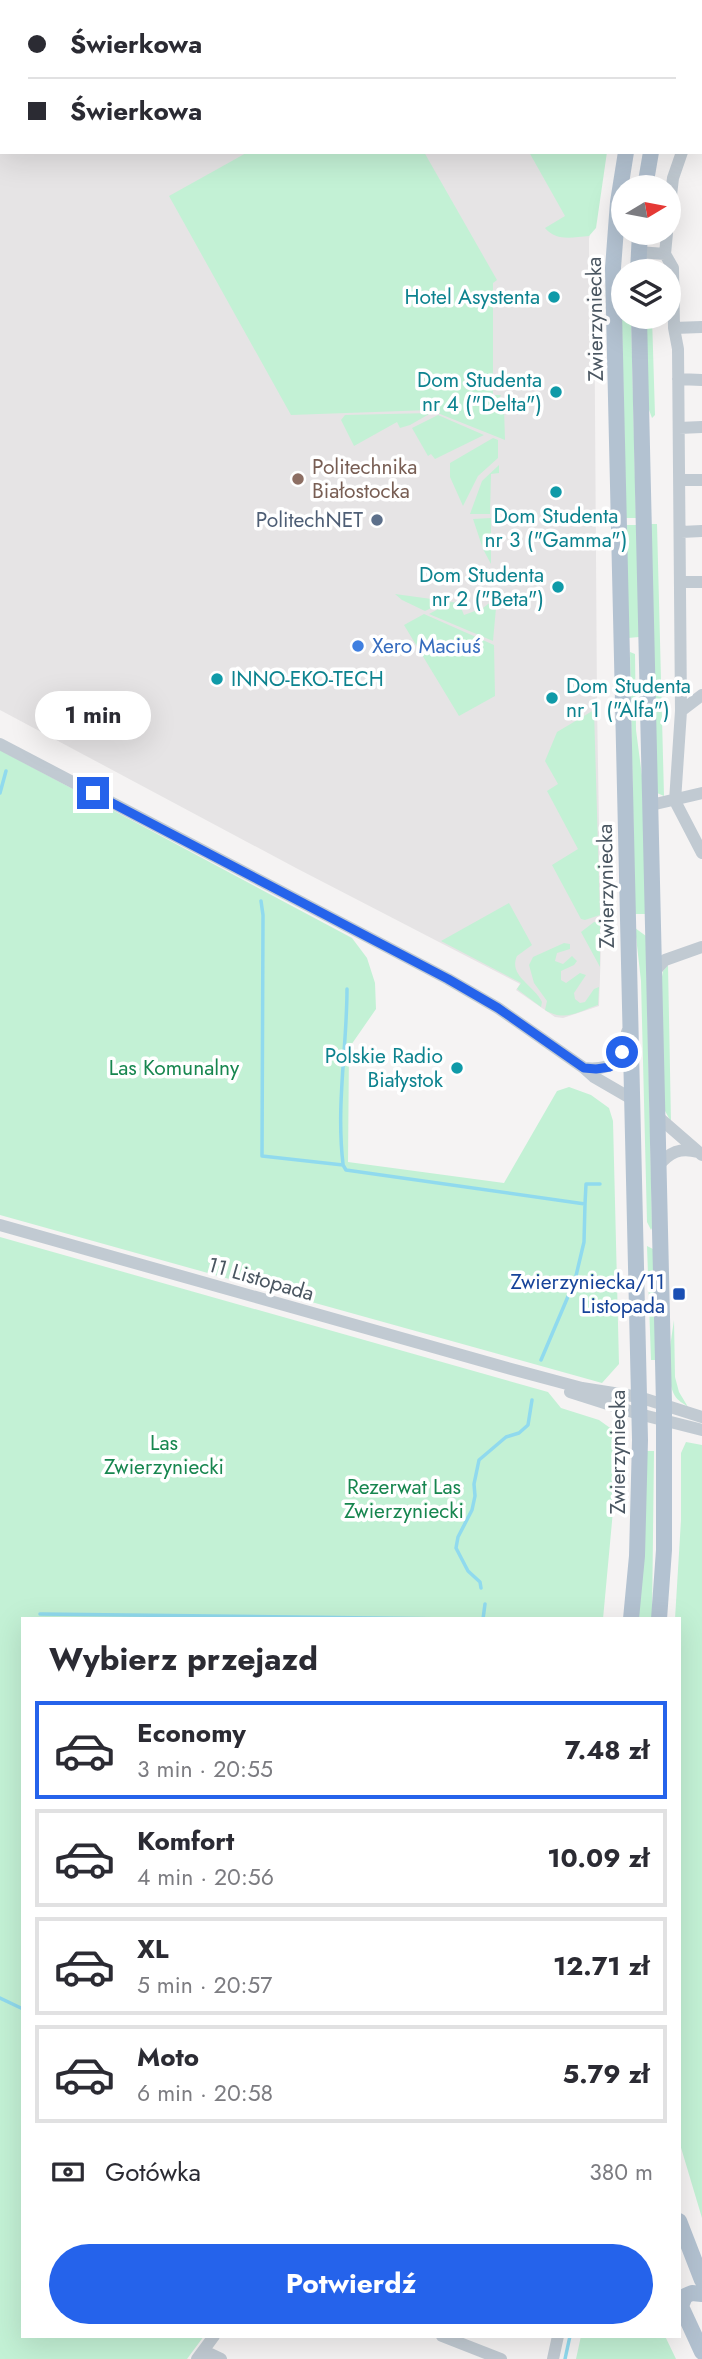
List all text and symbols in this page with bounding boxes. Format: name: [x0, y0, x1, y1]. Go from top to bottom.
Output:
text: Świerkowa: [70, 25, 202, 63]
text: Świerkowa: [70, 92, 202, 130]
north arrow: [611, 175, 681, 245]
map controls: [611, 175, 681, 329]
street label: Zwierzyniecka: [579, 256, 611, 382]
button: layers: [611, 259, 681, 329]
place label: Hotel Asystenta: [405, 282, 540, 312]
marker: Hotel Asystenta: [546, 289, 562, 305]
place label: Dom Studenta nr 4 ("Delta"): [417, 365, 542, 419]
marker: Dom Studenta nr 4 ("Delta"): [548, 384, 564, 400]
place label: Politechnika Białostocka: [312, 452, 417, 506]
marker: Politechnika Białostocka: [290, 471, 306, 487]
marker: Dom Studenta nr 3 ("Gamma"): [548, 484, 564, 500]
place label: Dom Studenta nr 3 ("Gamma"): [485, 501, 627, 555]
place label: PolitechNET: [256, 505, 363, 535]
marker: PolitechNET: [369, 512, 385, 528]
place label: Dom Studenta nr 2 ("Beta"): [419, 560, 544, 614]
marker: Dom Studenta nr 2 ("Beta"): [550, 579, 566, 595]
place label: Xero Maciuś: [372, 631, 481, 661]
marker: Xero Maciuś: [350, 638, 366, 654]
place label: INNO-EKO-TECH: [231, 664, 384, 694]
marker: INNO-EKO-TECH: [209, 671, 225, 687]
place label: Dom Studenta nr 1 ("Alfa"): [566, 671, 691, 725]
marker: Dom Studenta nr 1 ("Alfa"): [544, 690, 560, 706]
callout: 1 min: [35, 692, 151, 740]
text: 1 min: [64, 698, 122, 732]
route end: [77, 777, 109, 809]
street label: Zwierzyniecka: [590, 823, 622, 949]
route start: [606, 1036, 638, 1068]
place label: Polskie Radio Białystok: [325, 1041, 444, 1095]
park label: Las Komunalny: [109, 1053, 240, 1083]
marker: Polskie Radio Białystok: [449, 1060, 465, 1076]
street label: 11 Listopada: [204, 1250, 318, 1308]
place label: Zwierzyniecka/11 Listopada: [511, 1267, 665, 1321]
marker: Zwierzyniecka/11 Listopada: [671, 1286, 687, 1302]
street label: Zwierzyniecka: [603, 1390, 633, 1514]
park label: Las Zwierzyniecki: [104, 1428, 224, 1482]
park label: Rezerwat Las Zwierzyniecki: [344, 1472, 464, 1526]
text: Wybierz przejazd: [49, 1636, 318, 1682]
text: Economy: [137, 1714, 246, 1752]
icon: car: [53, 1719, 116, 1782]
text: 7.48 zł: [565, 1731, 649, 1769]
text: 3 min · 20:55: [137, 1752, 273, 1786]
text: Komfort: [137, 1822, 234, 1860]
icon: car: [53, 1827, 116, 1890]
text: 10.09 zł: [547, 1839, 649, 1877]
text: 4 min · 20:56: [137, 1860, 274, 1894]
text: XL: [137, 1930, 169, 1968]
icon: car: [53, 1935, 116, 1998]
text: 12.71 zł: [553, 1947, 649, 1985]
text: 5 min · 20:57: [137, 1968, 272, 2002]
text: Moto: [137, 2038, 199, 2076]
icon: car: [53, 2043, 116, 2106]
text: 5.79 zł: [562, 2055, 649, 2093]
text: 6 min · 20:58: [137, 2076, 273, 2110]
icon: cash: [49, 2153, 87, 2191]
text: Gotówka: [105, 2153, 201, 2191]
text: 380 m: [589, 2155, 653, 2189]
button: Potwierdź: [49, 2244, 653, 2324]

